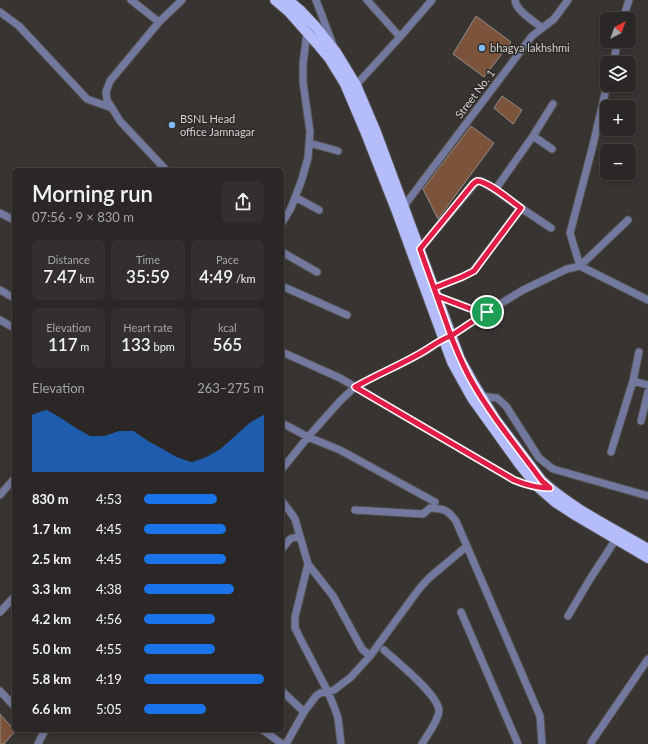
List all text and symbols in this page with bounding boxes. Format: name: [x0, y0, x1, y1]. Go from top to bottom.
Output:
north arrow: [600, 12, 636, 48]
map controls: [600, 12, 636, 180]
place label: bhagya lakhshmi: [490, 41, 570, 54]
marker: bhagya lakhshmi: [477, 43, 487, 53]
button: layers: [600, 56, 636, 92]
street label: Street No. 1: [452, 67, 497, 121]
button: +: [600, 100, 636, 136]
place label: BSNL Head office Jamnagar: [180, 112, 255, 138]
marker: BSNL Head office Jamnagar: [167, 120, 177, 130]
button: −: [600, 144, 636, 180]
text: Morning run: [32, 180, 153, 207]
button: share: [222, 181, 264, 223]
text: 07:56 · 9 × 830 m: [32, 209, 134, 225]
text: Distance: [48, 253, 90, 266]
text: Time: [136, 253, 160, 266]
text: Pace: [216, 253, 239, 266]
text: 7.47: [43, 266, 77, 287]
text: 35:59: [126, 266, 170, 287]
text: 4:49: [199, 266, 233, 287]
text: km: [77, 272, 94, 285]
text: /km: [233, 272, 256, 285]
pin: [470, 295, 504, 329]
icon: arrive: [476, 301, 498, 323]
text: Elevation: [46, 321, 91, 334]
text: Heart rate: [123, 321, 173, 334]
text: kcal: [218, 321, 237, 334]
text: 117: [48, 334, 78, 355]
text: 133: [121, 334, 151, 355]
text: 565: [213, 334, 242, 355]
text: m: [78, 340, 89, 353]
text: bpm: [151, 340, 175, 353]
text: Elevation: [32, 380, 85, 396]
text: 263–275 m: [197, 380, 264, 396]
text: 830 m: [32, 491, 69, 507]
text: 4:53: [96, 491, 122, 507]
text: 1.7 km: [32, 521, 71, 537]
text: 4:45: [96, 521, 122, 537]
text: 2.5 km: [32, 551, 71, 567]
text: 4:45: [96, 551, 122, 567]
text: 3.3 km: [32, 581, 71, 597]
text: 4:38: [96, 581, 122, 597]
text: 4.2 km: [32, 611, 71, 627]
text: 4:56: [96, 611, 122, 627]
text: 5.0 km: [32, 641, 71, 657]
text: 4:55: [96, 641, 122, 657]
text: 5.8 km: [32, 671, 71, 687]
text: 4:19: [96, 671, 122, 687]
text: 6.6 km: [32, 701, 71, 717]
text: 5:05: [96, 701, 122, 717]

